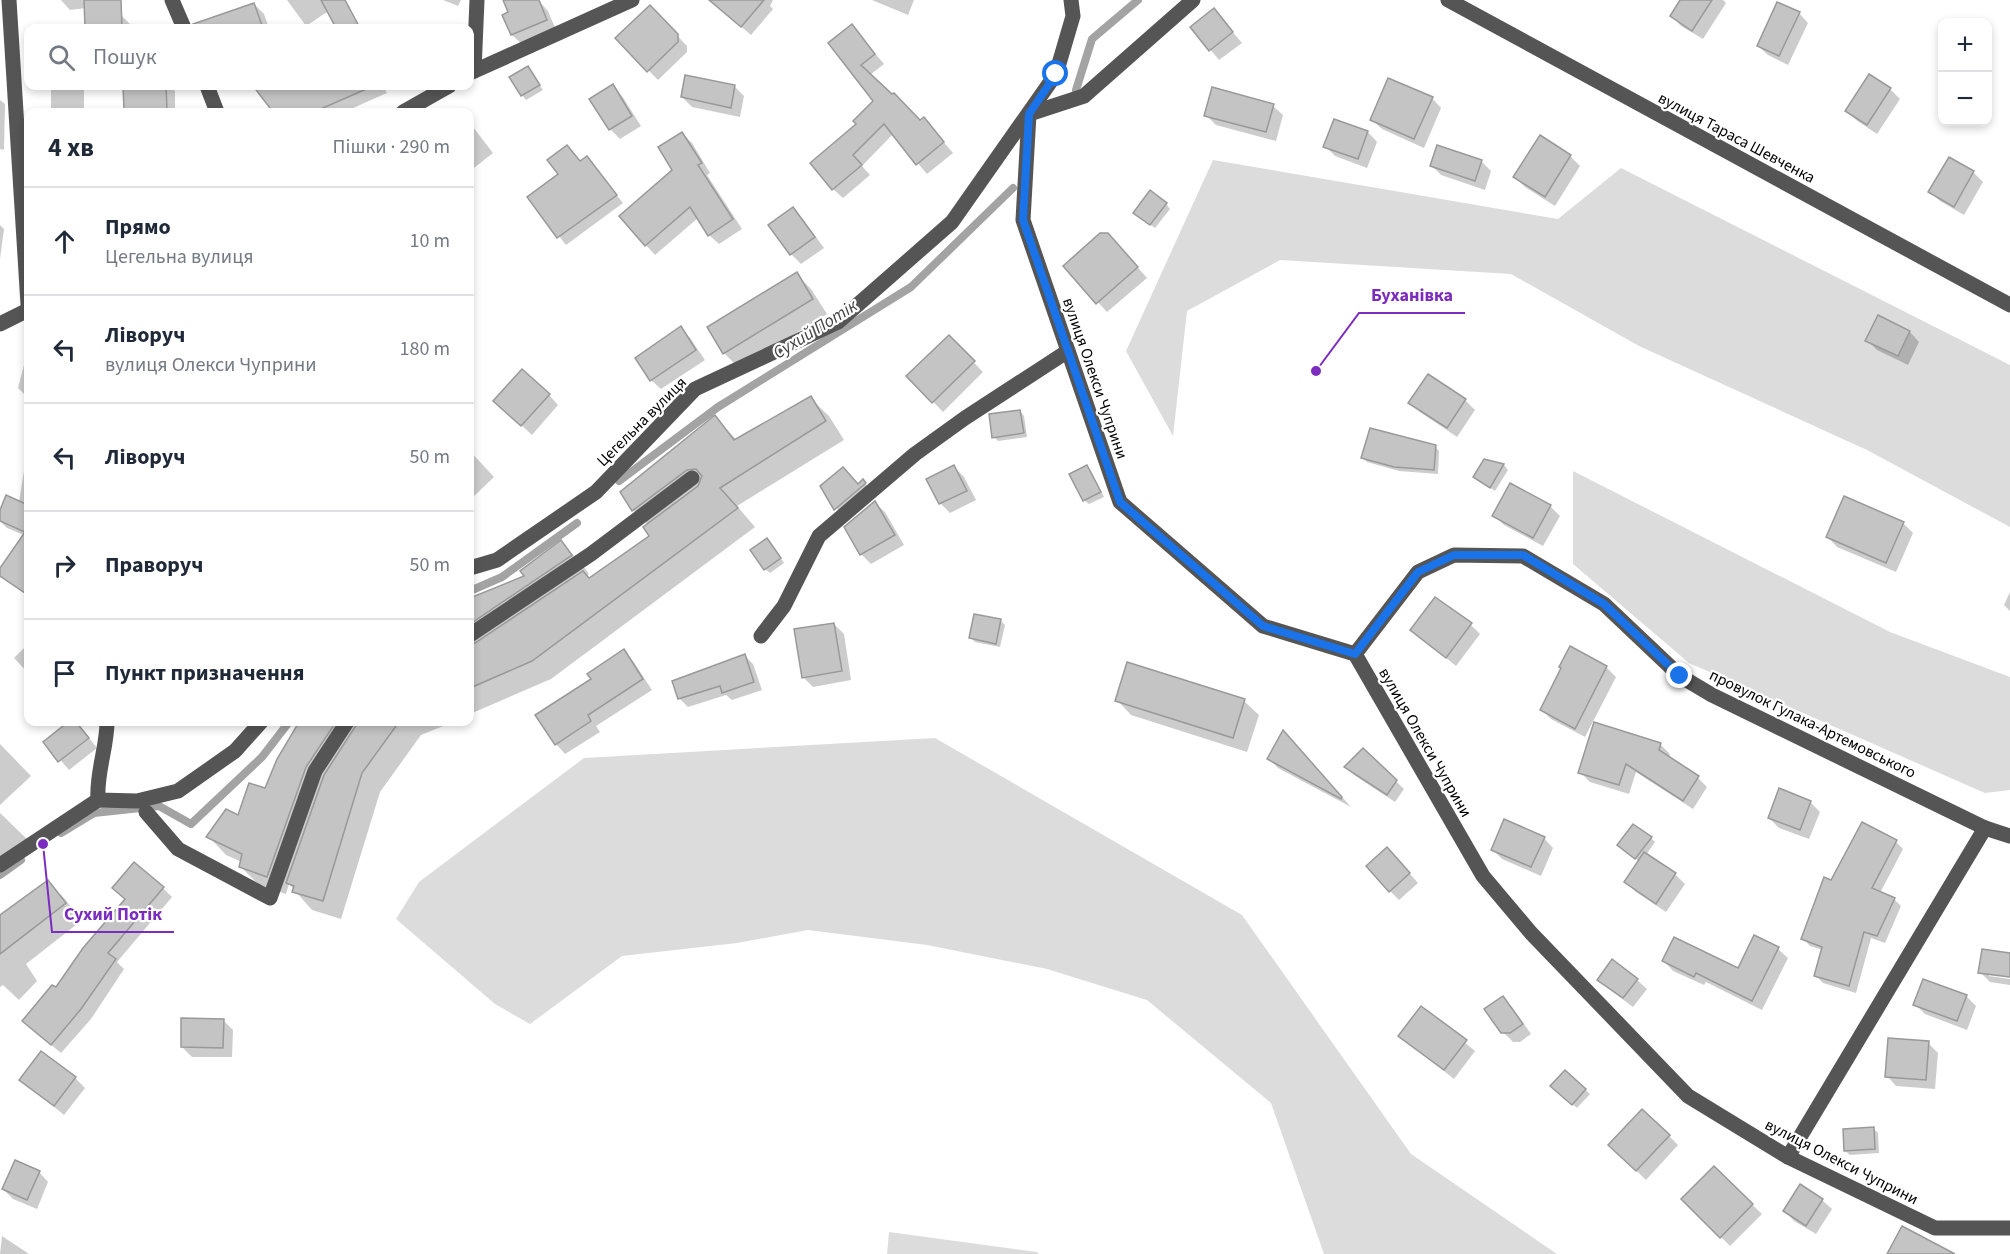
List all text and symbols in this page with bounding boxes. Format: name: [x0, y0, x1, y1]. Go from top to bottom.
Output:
map controls: [1938, 18, 1992, 126]
button: +: [1938, 18, 1992, 72]
search box: [24, 24, 474, 90]
icon: search: [45, 41, 78, 74]
text: Пошук: [93, 41, 157, 73]
route start: [1042, 60, 1068, 86]
button: −: [1938, 72, 1992, 126]
street label: вулиця Тараса Шевченка: [1654, 87, 1819, 189]
text: 4 хв: [48, 129, 94, 166]
text: Пішки · 290 m: [333, 133, 450, 161]
text: Прямо: [105, 211, 171, 243]
icon: ahead: [48, 225, 81, 258]
text: 10 m: [410, 227, 450, 255]
text: Цегельна вулиця: [105, 243, 254, 271]
callout: Буханівка: [1359, 277, 1465, 313]
text: Буханівка: [1371, 283, 1453, 308]
water label: Сухий Потік: [768, 293, 863, 365]
street label: вулиця Олекси Чуприни: [1057, 295, 1133, 462]
text: Ліворуч: [105, 319, 185, 351]
icon: left: [48, 333, 81, 366]
text: 180 m: [400, 335, 450, 363]
text: вулиця Олекси Чуприни: [105, 351, 317, 379]
street label: Цегельна вулиця: [592, 372, 692, 472]
icon: left: [48, 441, 81, 474]
text: Ліворуч: [105, 441, 185, 473]
text: 50 m: [410, 443, 450, 471]
icon: right: [48, 549, 81, 582]
text: Праворуч: [105, 549, 203, 581]
text: 50 m: [410, 551, 450, 579]
icon: arrive: [48, 657, 81, 690]
text: Пункт призначення: [105, 657, 305, 689]
route end: [1666, 662, 1692, 688]
street label: вулиця Олекси Чуприни: [1373, 664, 1477, 821]
street label: провулок Гулака-Артемовського: [1706, 664, 1920, 784]
callout: Сухий Потік: [52, 896, 174, 932]
text: Сухий Потік: [64, 902, 162, 927]
street label: вулиця Олекси Чуприни: [1761, 1114, 1922, 1210]

